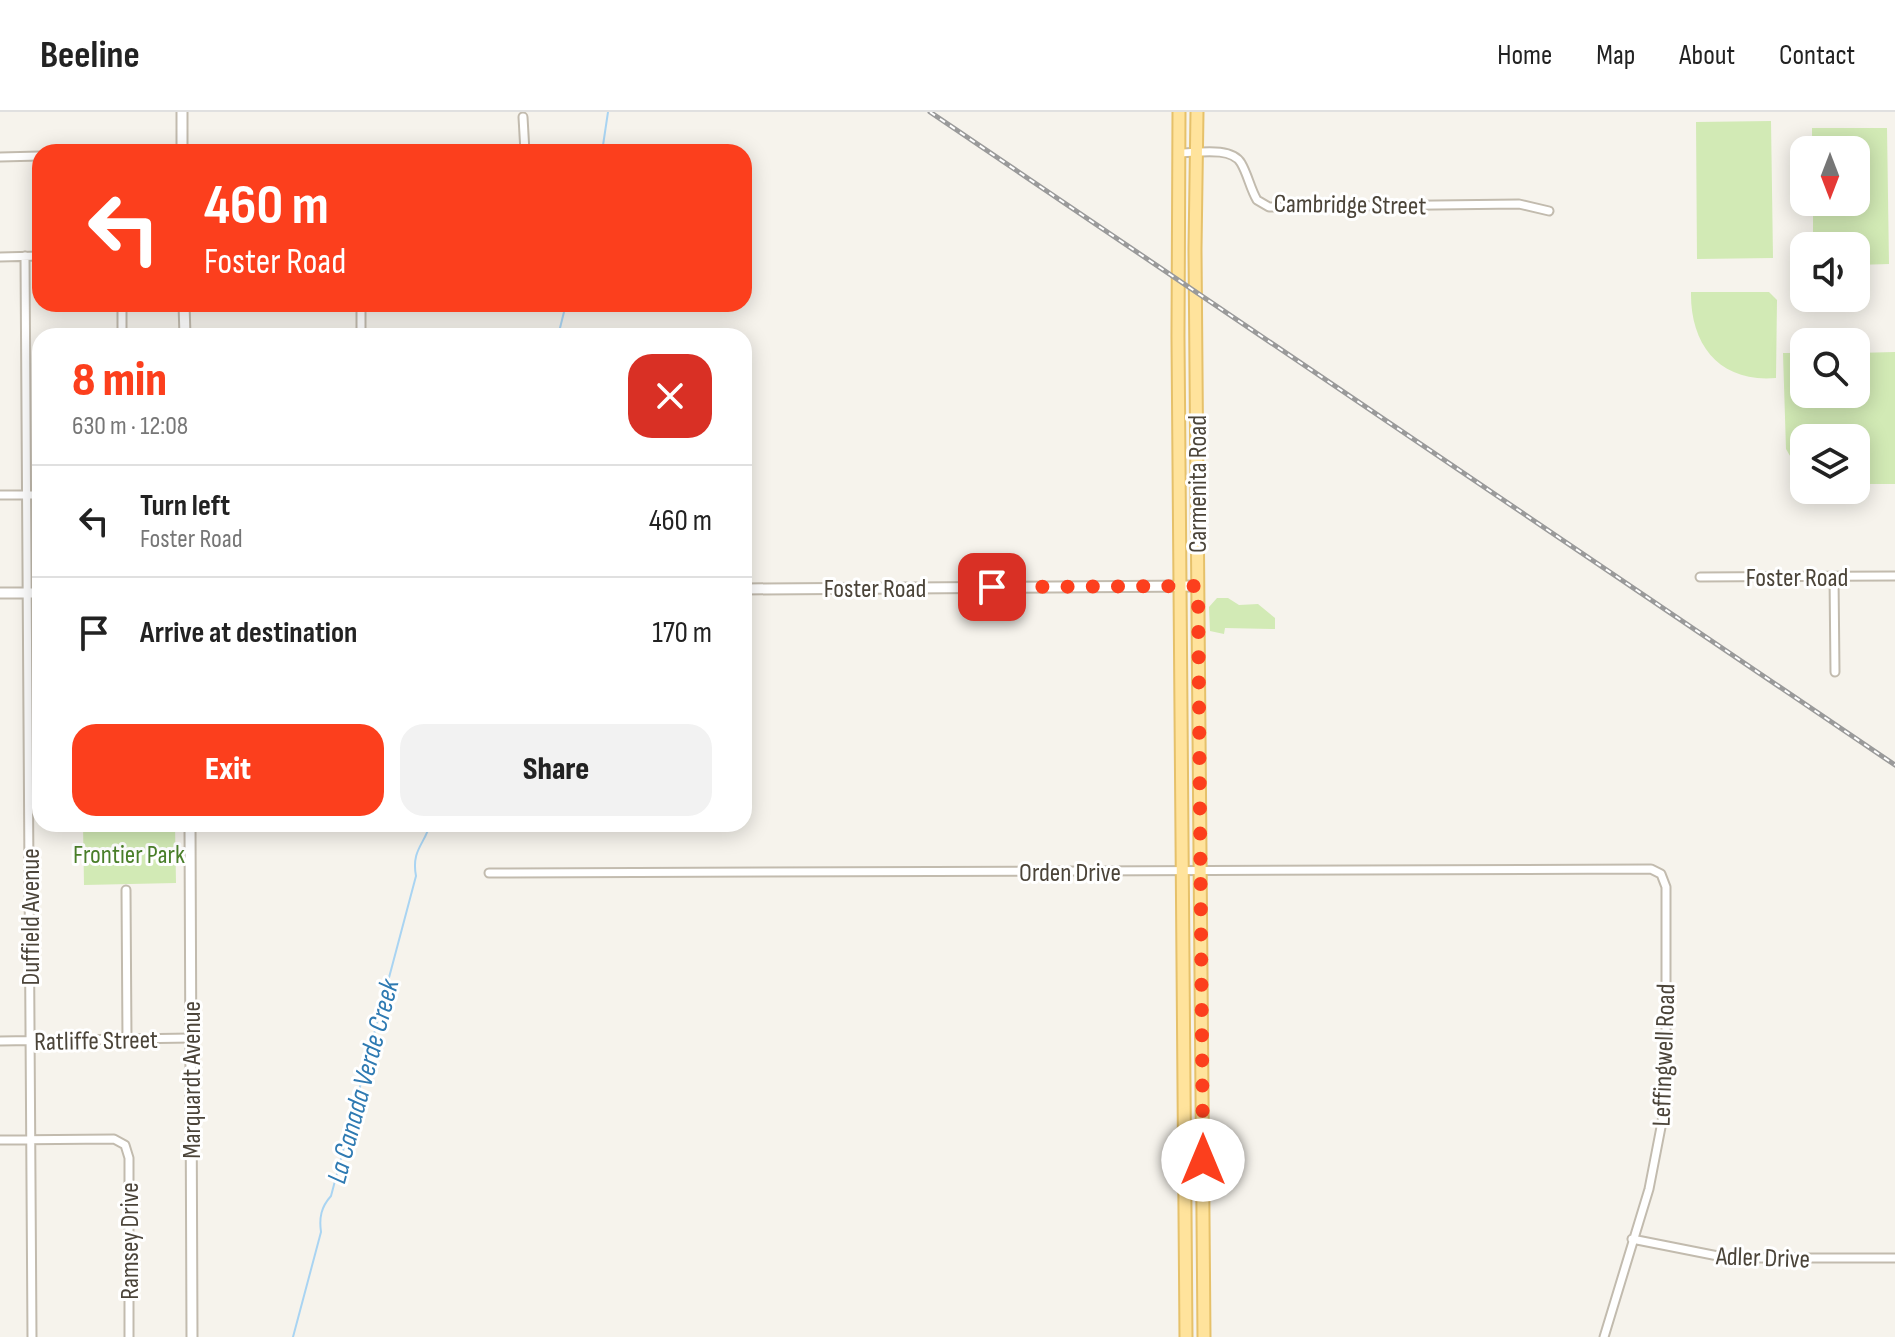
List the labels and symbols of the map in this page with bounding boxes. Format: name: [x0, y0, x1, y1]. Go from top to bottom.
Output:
north arrow: [1790, 136, 1870, 216]
street label: Cambridge Street: [1273, 189, 1427, 222]
street label: Carmenita Road: [1183, 415, 1214, 553]
pin: [958, 553, 1026, 621]
street label: Foster Road: [1746, 563, 1848, 594]
street label: Foster Road: [824, 574, 926, 605]
park label: Frontier Park: [73, 840, 185, 871]
street label: Duffield Avenue: [16, 848, 47, 986]
street label: Orden Drive: [1019, 858, 1121, 889]
water label: La Canada Verde Creek: [320, 974, 407, 1187]
street label: Leffingwell Road: [1647, 983, 1682, 1127]
street label: Marquardt Avenue: [177, 1001, 208, 1159]
street label: Ratliffe Street: [34, 1025, 158, 1058]
position arrow: [1161, 1118, 1245, 1202]
street label: Ramsey Drive: [115, 1182, 146, 1300]
street label: Adler Drive: [1714, 1241, 1810, 1276]

